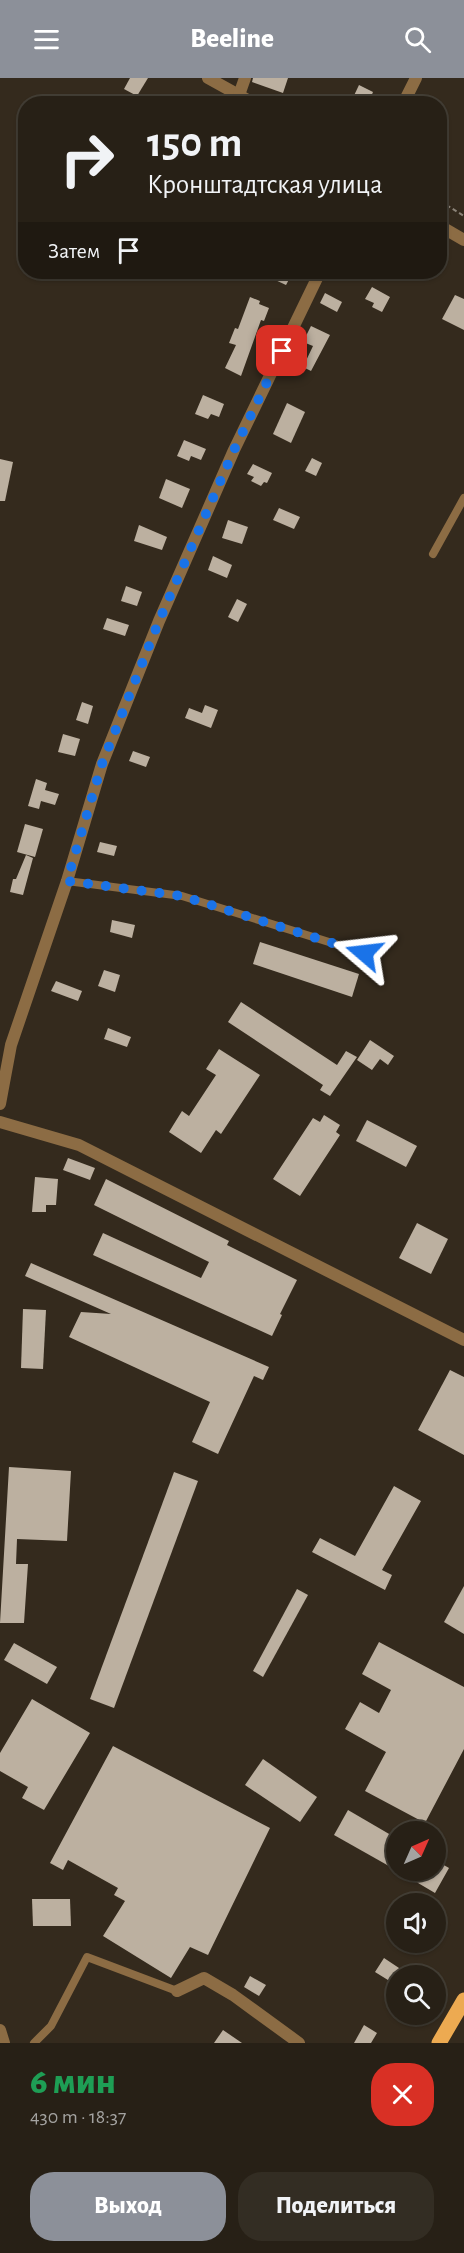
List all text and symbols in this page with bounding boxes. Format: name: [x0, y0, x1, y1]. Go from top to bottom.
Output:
icon: menu: [30, 23, 63, 56]
icon: search: [401, 23, 434, 56]
text: Beeline: [190, 25, 274, 52]
icon: right: [48, 120, 126, 198]
text: 150 m: [147, 122, 242, 164]
text: Кронштадтская улица: [147, 171, 383, 198]
icon: arrive: [112, 234, 145, 267]
text: Затем: [48, 240, 100, 262]
pin: [256, 325, 307, 376]
icon: arrive: [265, 334, 298, 367]
position arrow: [332, 921, 396, 985]
north arrow: [386, 1821, 446, 1881]
map controls: [386, 1821, 446, 2025]
button: sound: [386, 1893, 446, 1953]
button: search: [386, 1965, 446, 2025]
button: close: [371, 2063, 434, 2126]
text: 6 мин: [30, 2064, 116, 2100]
text: 430 m · 18:37: [30, 2107, 126, 2127]
button: Выход: [30, 2172, 226, 2241]
button: Поделиться: [238, 2172, 434, 2241]

